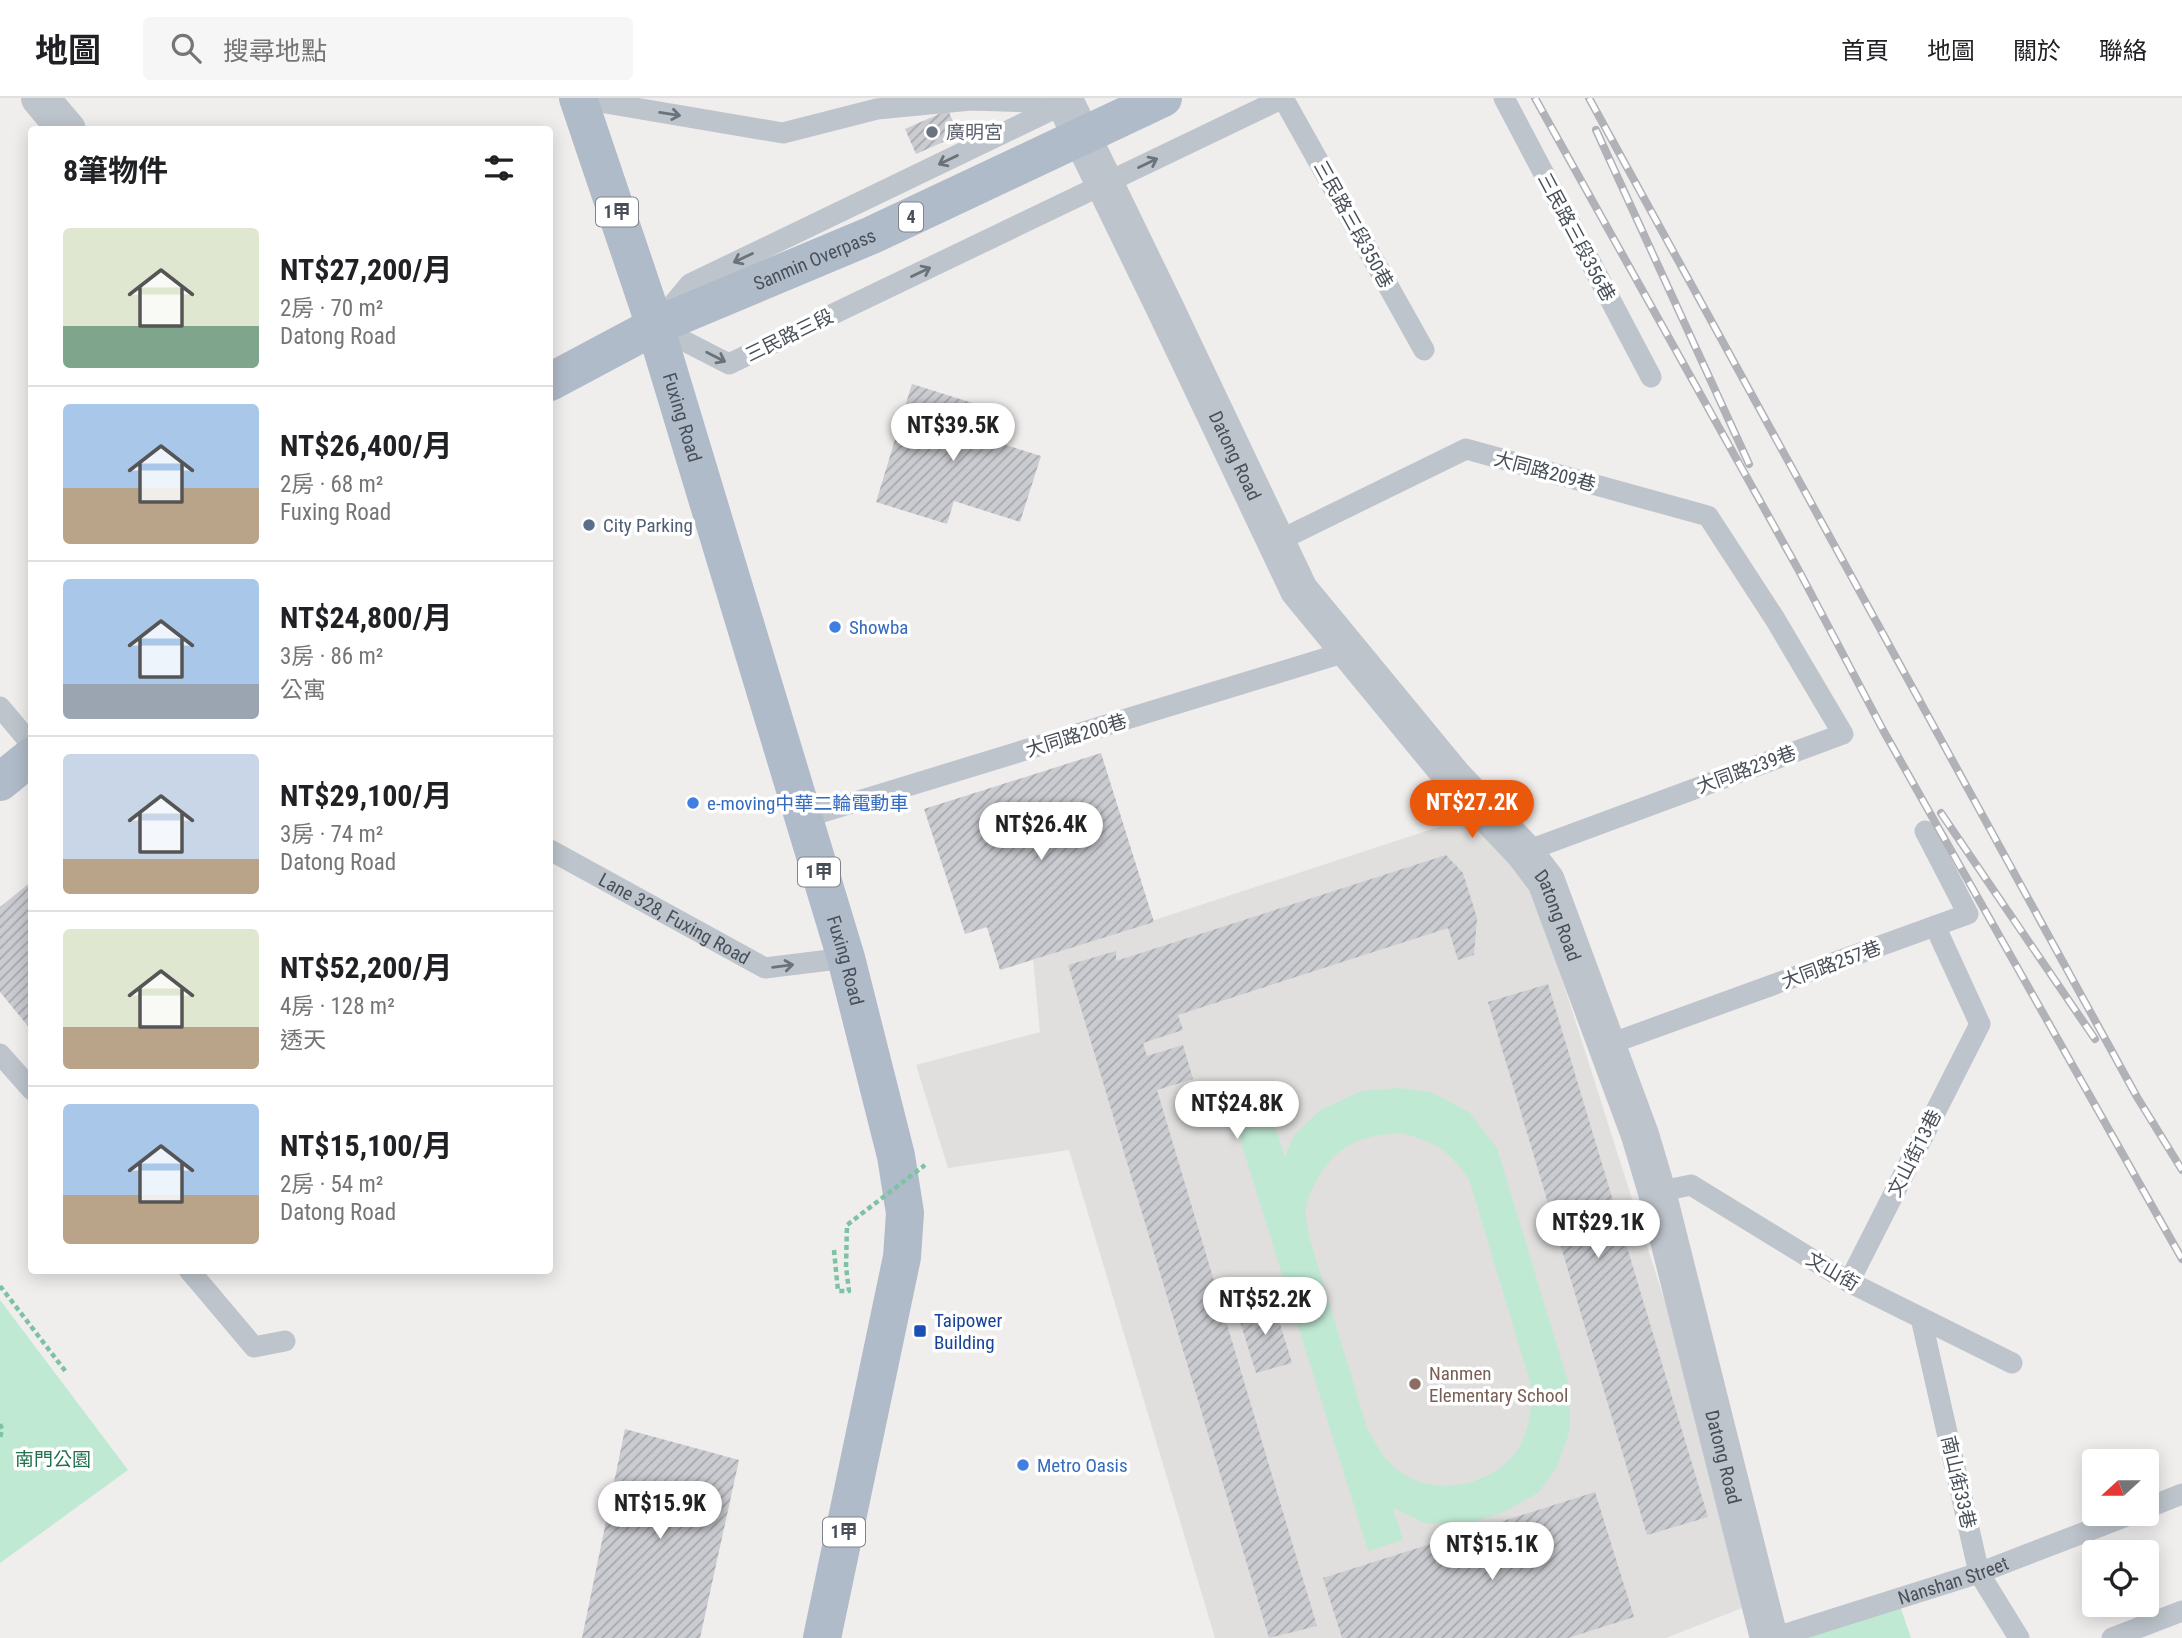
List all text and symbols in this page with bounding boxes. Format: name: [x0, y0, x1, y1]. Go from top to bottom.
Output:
search box: [143, 17, 633, 80]
icon: search: [167, 29, 205, 67]
text: 地圖: [35, 31, 101, 70]
text: 搜尋地點: [223, 36, 327, 66]
text: 首頁: [1841, 37, 1889, 65]
text: 地圖: [1927, 37, 1975, 65]
text: 關於: [2013, 37, 2061, 65]
text: 聯絡: [2099, 37, 2147, 65]
one-way arrow: [658, 108, 681, 121]
place label: 廣明宮: [946, 121, 1003, 144]
marker: 廣明宮: [924, 124, 940, 140]
icon: filters: [480, 149, 518, 187]
text: 8筆物件: [63, 153, 168, 188]
one-way arrow: [938, 153, 959, 167]
one-way arrow: [1137, 156, 1158, 169]
street label: 三民路三段350巷: [1309, 157, 1398, 292]
street label: 三民路三段356巷: [1533, 169, 1620, 305]
road number: 1甲: [596, 198, 638, 226]
road number: 4: [899, 202, 923, 232]
street label: Sanmin Overpass: [750, 224, 879, 295]
text: NT$27,200/月: [280, 252, 453, 287]
one-way arrow: [733, 252, 754, 266]
icon: home: [119, 256, 203, 340]
one-way arrow: [910, 265, 931, 278]
text: 2房 · 70 m²: [280, 295, 383, 322]
street label: 三民路三段: [741, 304, 837, 367]
text: Datong Road: [280, 323, 396, 350]
one-way arrow: [705, 350, 726, 364]
street label: Fuxing Road: [658, 370, 706, 465]
pin: NT$39.5K: [881, 404, 1025, 463]
street label: Datong Road: [1204, 408, 1266, 504]
text: NT$39.5K: [907, 412, 999, 439]
text: NT$26,400/月: [280, 428, 453, 463]
icon: home: [119, 432, 203, 516]
street label: 大同路209巷: [1492, 447, 1598, 496]
text: 2房 · 68 m²: [280, 471, 383, 498]
text: Fuxing Road: [280, 499, 391, 526]
place label: City Parking: [603, 514, 693, 537]
marker: City Parking: [581, 517, 597, 533]
text: NT$24,800/月: [280, 600, 453, 635]
icon: home: [119, 607, 203, 691]
place label: Showba: [849, 616, 908, 639]
marker: Showba: [827, 619, 843, 635]
text: 3房 · 86 m²: [280, 643, 383, 670]
text: 公寓: [280, 677, 326, 704]
street label: 大同路200巷: [1023, 709, 1129, 762]
street label: 大同路239巷: [1693, 741, 1799, 798]
text: NT$29,100/月: [280, 778, 453, 813]
pin: NT$27.2K: [1400, 780, 1544, 840]
icon: home: [119, 782, 203, 866]
text: NT$27.2K: [1426, 789, 1518, 816]
place label: e-moving中華二輪電動車: [707, 792, 908, 815]
marker: e-moving中華二輪電動車: [685, 795, 701, 811]
pin: NT$26.4K: [969, 802, 1113, 862]
text: NT$26.4K: [995, 811, 1087, 838]
text: 3房 · 74 m²: [280, 821, 383, 848]
text: Datong Road: [280, 849, 396, 876]
road number: 1甲: [798, 858, 840, 886]
street label: Datong Road: [1529, 865, 1586, 964]
street label: Lane 328, Fuxing Road: [595, 868, 754, 969]
street label: Fuxing Road: [822, 913, 868, 1008]
street label: 大同路257巷: [1778, 936, 1884, 993]
text: NT$52,200/月: [280, 950, 453, 985]
icon: home: [119, 957, 203, 1041]
one-way arrow: [772, 959, 794, 972]
text: 4房 · 128 m²: [280, 993, 395, 1020]
text: 透天: [280, 1027, 326, 1054]
pin: NT$24.8K: [1165, 1082, 1309, 1141]
text: NT$24.8K: [1191, 1090, 1283, 1117]
street label: 文山街13巷: [1883, 1106, 1946, 1201]
text: NT$15,100/月: [280, 1128, 453, 1163]
icon: home: [119, 1132, 203, 1216]
text: 2房 · 54 m²: [280, 1171, 383, 1198]
text: Datong Road: [280, 1199, 396, 1226]
pin: NT$29.1K: [1526, 1200, 1670, 1260]
text: NT$29.1K: [1552, 1209, 1644, 1236]
street label: 文山街: [1802, 1247, 1863, 1296]
pin: NT$52.2K: [1193, 1278, 1337, 1337]
text: NT$52.2K: [1219, 1286, 1311, 1313]
place label: Taipower Building: [934, 1309, 1002, 1354]
marker: Taipower Building: [912, 1323, 928, 1339]
place label: Nanmen Elementary School: [1429, 1362, 1568, 1407]
marker: Nanmen Elementary School: [1407, 1376, 1423, 1392]
street label: Datong Road: [1700, 1408, 1746, 1506]
street label: 南山街33巷: [1937, 1433, 1980, 1531]
park label: 南門公園: [15, 1448, 91, 1471]
north arrow: [2082, 1449, 2160, 1526]
map controls: [2082, 1449, 2159, 1617]
place label: Metro Oasis: [1037, 1454, 1128, 1477]
marker: Metro Oasis: [1015, 1457, 1031, 1473]
pin: NT$15.9K: [588, 1482, 732, 1541]
text: NT$15.9K: [614, 1490, 706, 1517]
road number: 1甲: [823, 1518, 865, 1546]
pin: NT$15.1K: [1420, 1522, 1564, 1582]
text: NT$15.1K: [1446, 1531, 1538, 1558]
button: locate: [2082, 1540, 2159, 1617]
street label: Nanshan Street: [1895, 1552, 2012, 1610]

